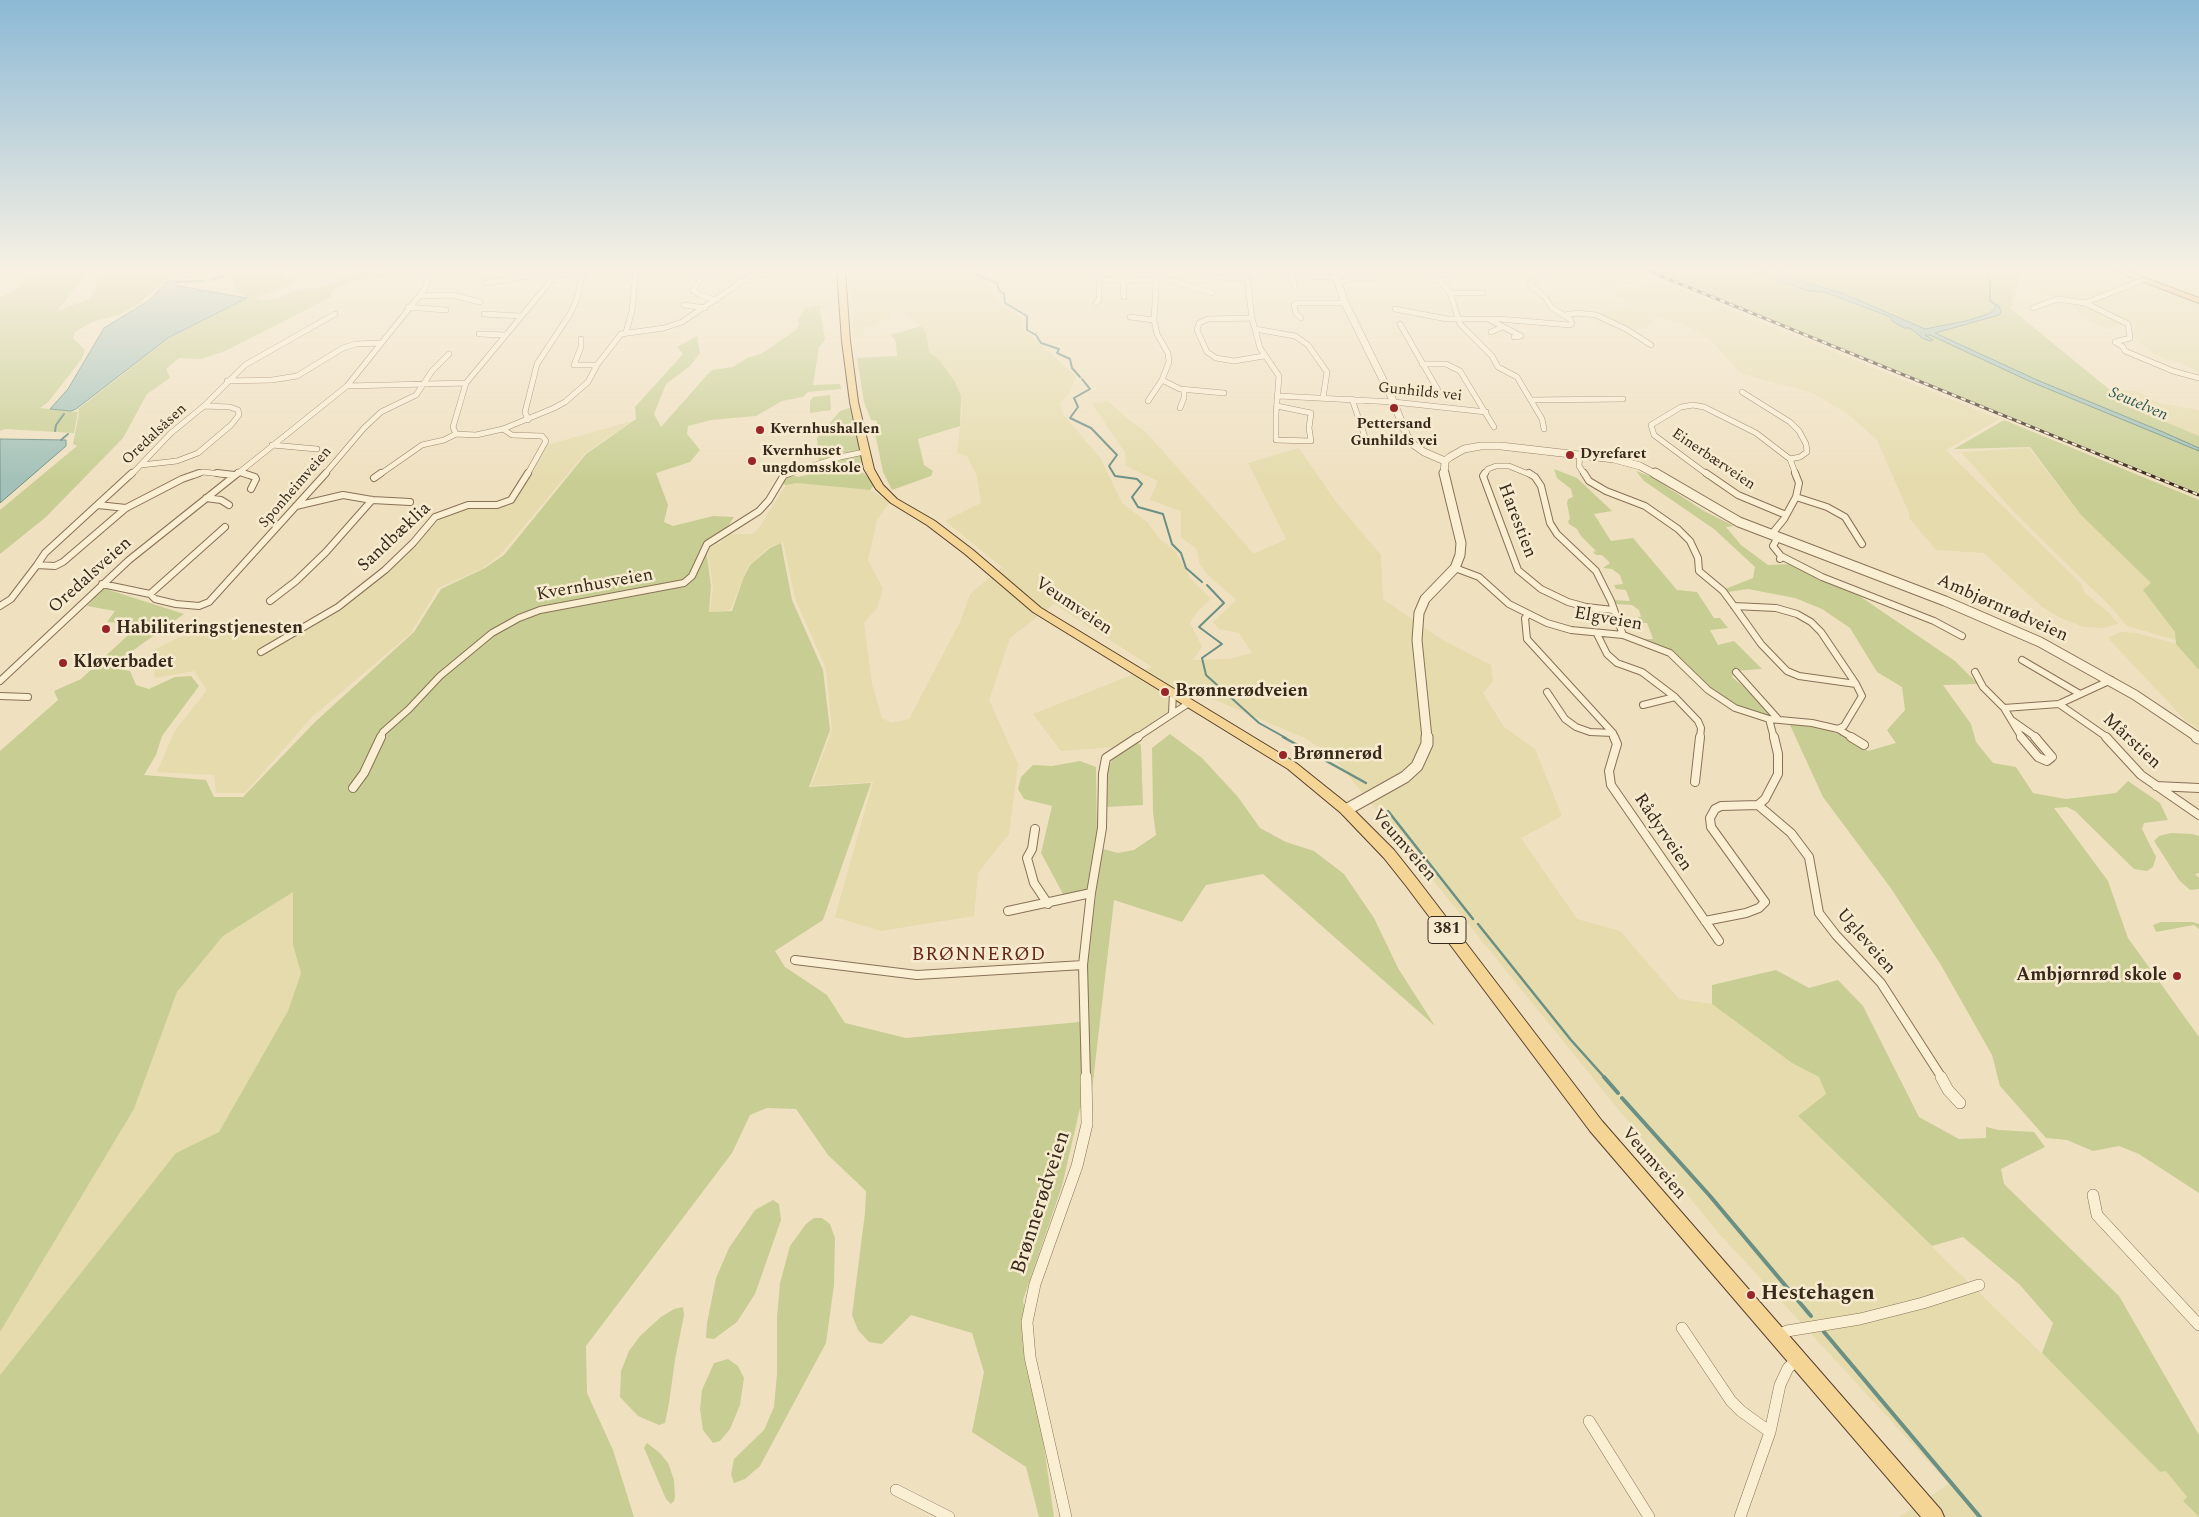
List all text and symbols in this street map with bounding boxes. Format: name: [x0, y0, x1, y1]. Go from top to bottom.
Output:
street label: Gunhilds vei: [1377, 380, 1463, 406]
water label: Seutelven: [2106, 384, 2170, 426]
street label: Oredalsåsen: [119, 401, 191, 469]
marker: Pettersand Gunhilds vei: [1388, 402, 1400, 414]
place label: Pettersand Gunhilds vei: [1350, 416, 1438, 451]
place label: Kvernhushallen: [770, 421, 880, 439]
marker: Kvernhushallen: [754, 424, 766, 436]
street label: Einerbærveien: [1668, 425, 1758, 495]
place label: Kvernhuset ungdomsskole: [762, 443, 861, 478]
street label: Sponheimveien: [256, 444, 336, 532]
place label: Dyrefaret: [1580, 446, 1646, 464]
marker: Dyrefaret: [1564, 449, 1576, 461]
marker: Kvernhuset ungdomsskole: [746, 455, 758, 467]
street label: Harestien: [1492, 481, 1540, 561]
street label: Sandbæklia: [354, 499, 436, 577]
street label: Oredalsveien: [45, 533, 137, 619]
street label: Kvernhusveien: [535, 565, 655, 607]
street label: Ambjørnrødveien: [1933, 570, 2071, 648]
street label: Veumveien: [1030, 573, 1116, 641]
street label: Elgveien: [1572, 603, 1644, 637]
place label: Habiliteringstjenesten: [116, 618, 303, 640]
marker: Habiliteringstjenesten: [100, 623, 112, 635]
place label: Kløverbadet: [73, 652, 174, 674]
marker: Kløverbadet: [57, 657, 69, 669]
place label: Brønnerødveien: [1175, 681, 1308, 703]
marker: Brønnerødveien: [1159, 686, 1171, 698]
street label: Mårstien: [2097, 710, 2165, 774]
place label: Brønnerød: [1293, 744, 1383, 766]
marker: Brønnerød: [1277, 749, 1289, 761]
street label: Rådyrveien: [1628, 790, 1696, 876]
street label: Veumveien: [1366, 805, 1440, 887]
street label: Ugleveien: [1831, 905, 1899, 979]
road number: 381: [1428, 916, 1466, 944]
district label: BRØNNERØD: [911, 945, 1047, 967]
place label: Ambjørnrød skole: [2016, 965, 2167, 987]
marker: Ambjørnrød skole: [2171, 970, 2183, 982]
street label: Veumveien: [1616, 1123, 1690, 1205]
street label: Brønnerødveien: [1007, 1128, 1077, 1278]
place label: Hestehagen: [1761, 1282, 1875, 1308]
marker: Hestehagen: [1745, 1289, 1757, 1301]

